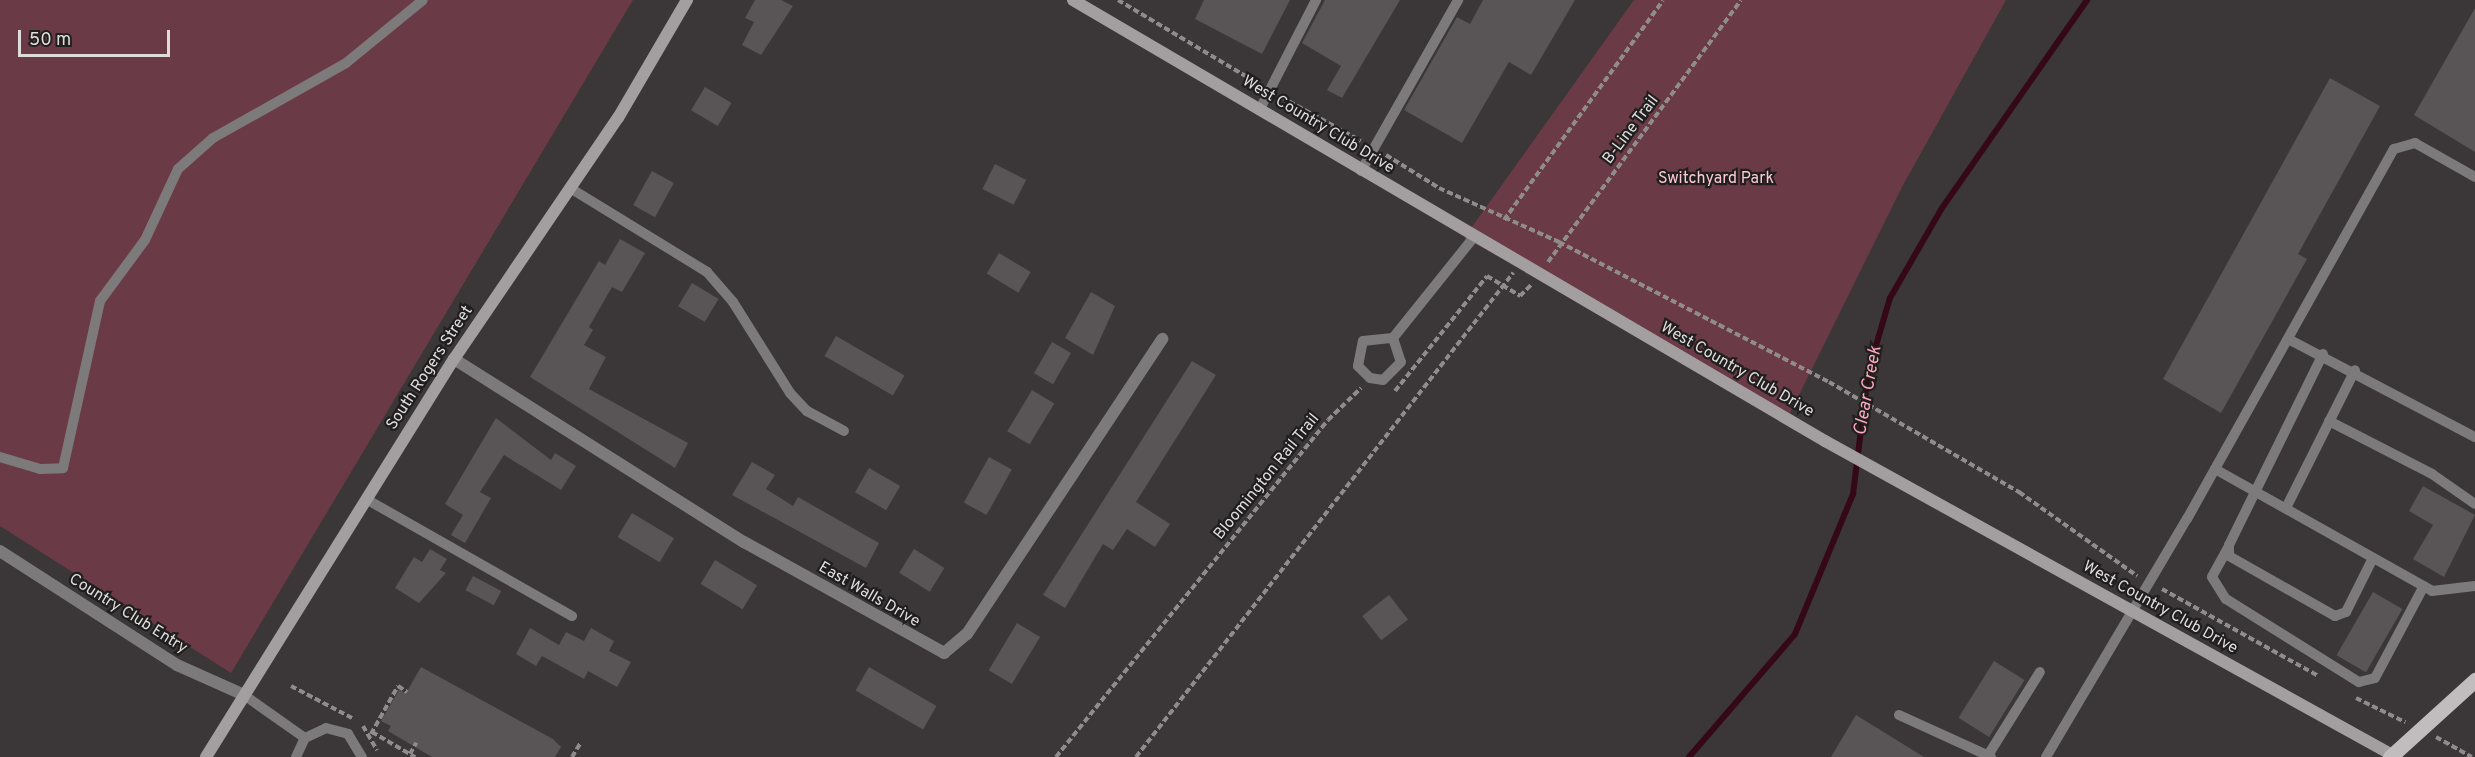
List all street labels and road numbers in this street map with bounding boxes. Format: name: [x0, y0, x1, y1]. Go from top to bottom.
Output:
street label: West Country Club Drive: [1238, 72, 1398, 178]
street label: B-Line Trail: [1599, 92, 1663, 168]
street label: South Rogers Street: [383, 302, 477, 434]
street label: West Country Club Drive: [1657, 318, 1817, 422]
street label: Bloomington Rail Trail: [1210, 410, 1324, 544]
street label: West Country Club Drive: [2079, 557, 2241, 659]
street label: East Walls Drive: [815, 558, 923, 632]
street label: Country Club Entry: [65, 570, 191, 658]

